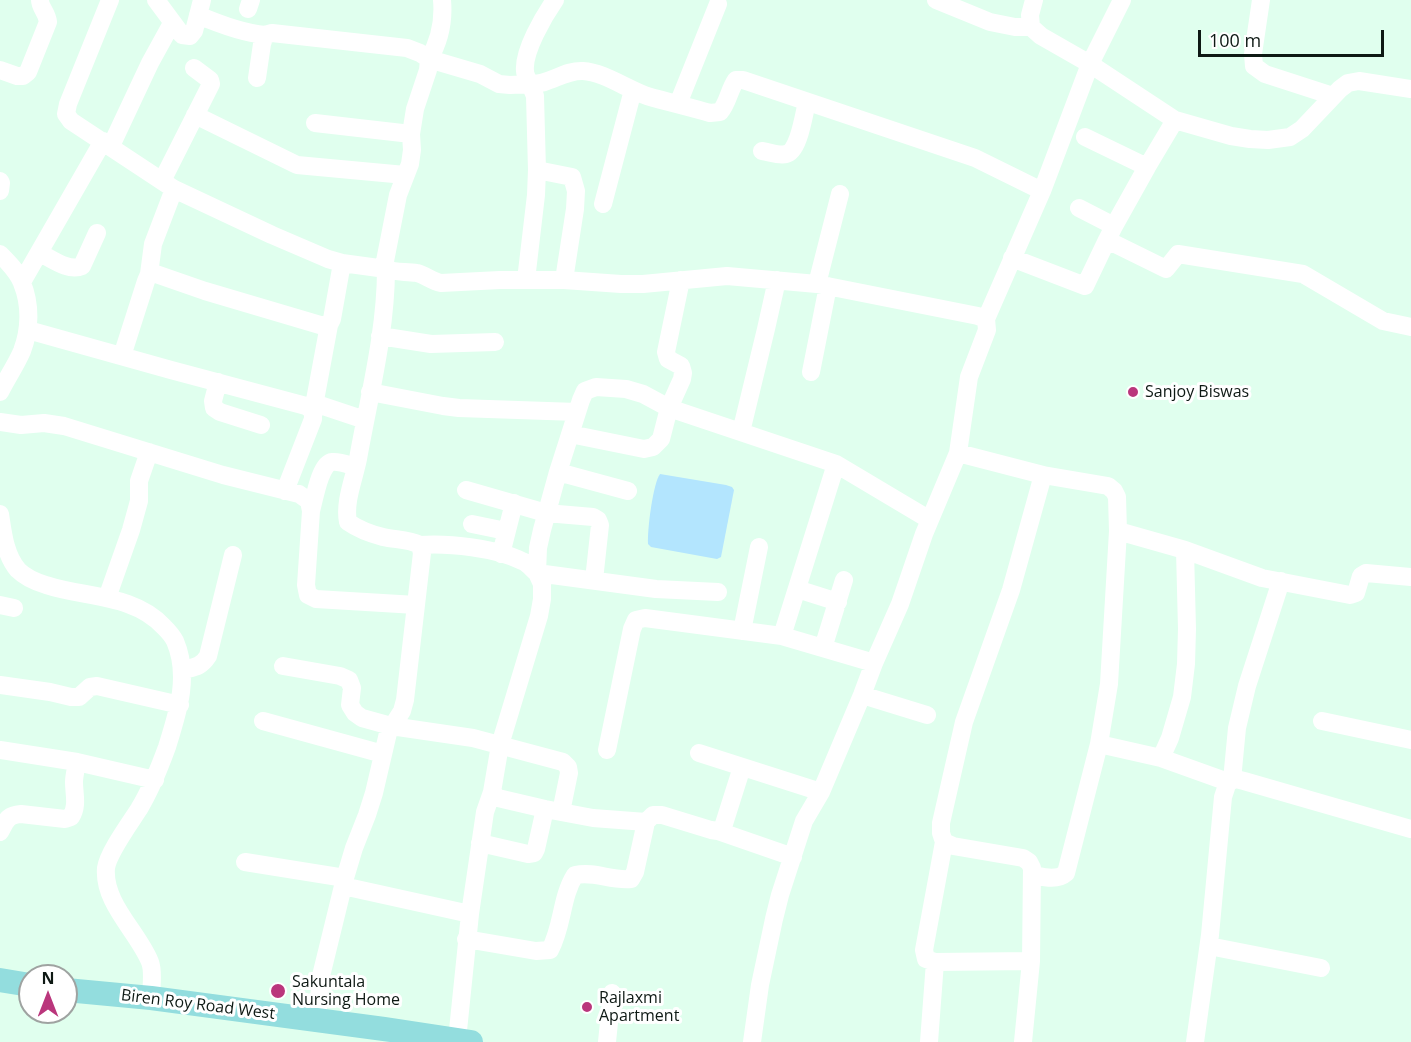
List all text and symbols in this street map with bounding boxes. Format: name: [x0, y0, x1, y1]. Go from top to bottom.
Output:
scale bar: [1201, 18, 1387, 56]
text: 100 m: [1209, 28, 1261, 52]
place label: Sanjoy Biswas: [1145, 382, 1249, 402]
marker: Sanjoy Biswas: [1126, 385, 1140, 399]
north arrow: [18, 964, 78, 1024]
text: N: [41, 967, 55, 989]
place label: Sakuntala Nursing Home: [292, 972, 400, 1010]
marker: Sakuntala Nursing Home: [269, 982, 287, 1000]
street label: Biren Roy Road West: [120, 986, 276, 1024]
place label: Rajlaxmi Apartment: [599, 988, 679, 1026]
marker: Rajlaxmi Apartment: [580, 1000, 594, 1014]

